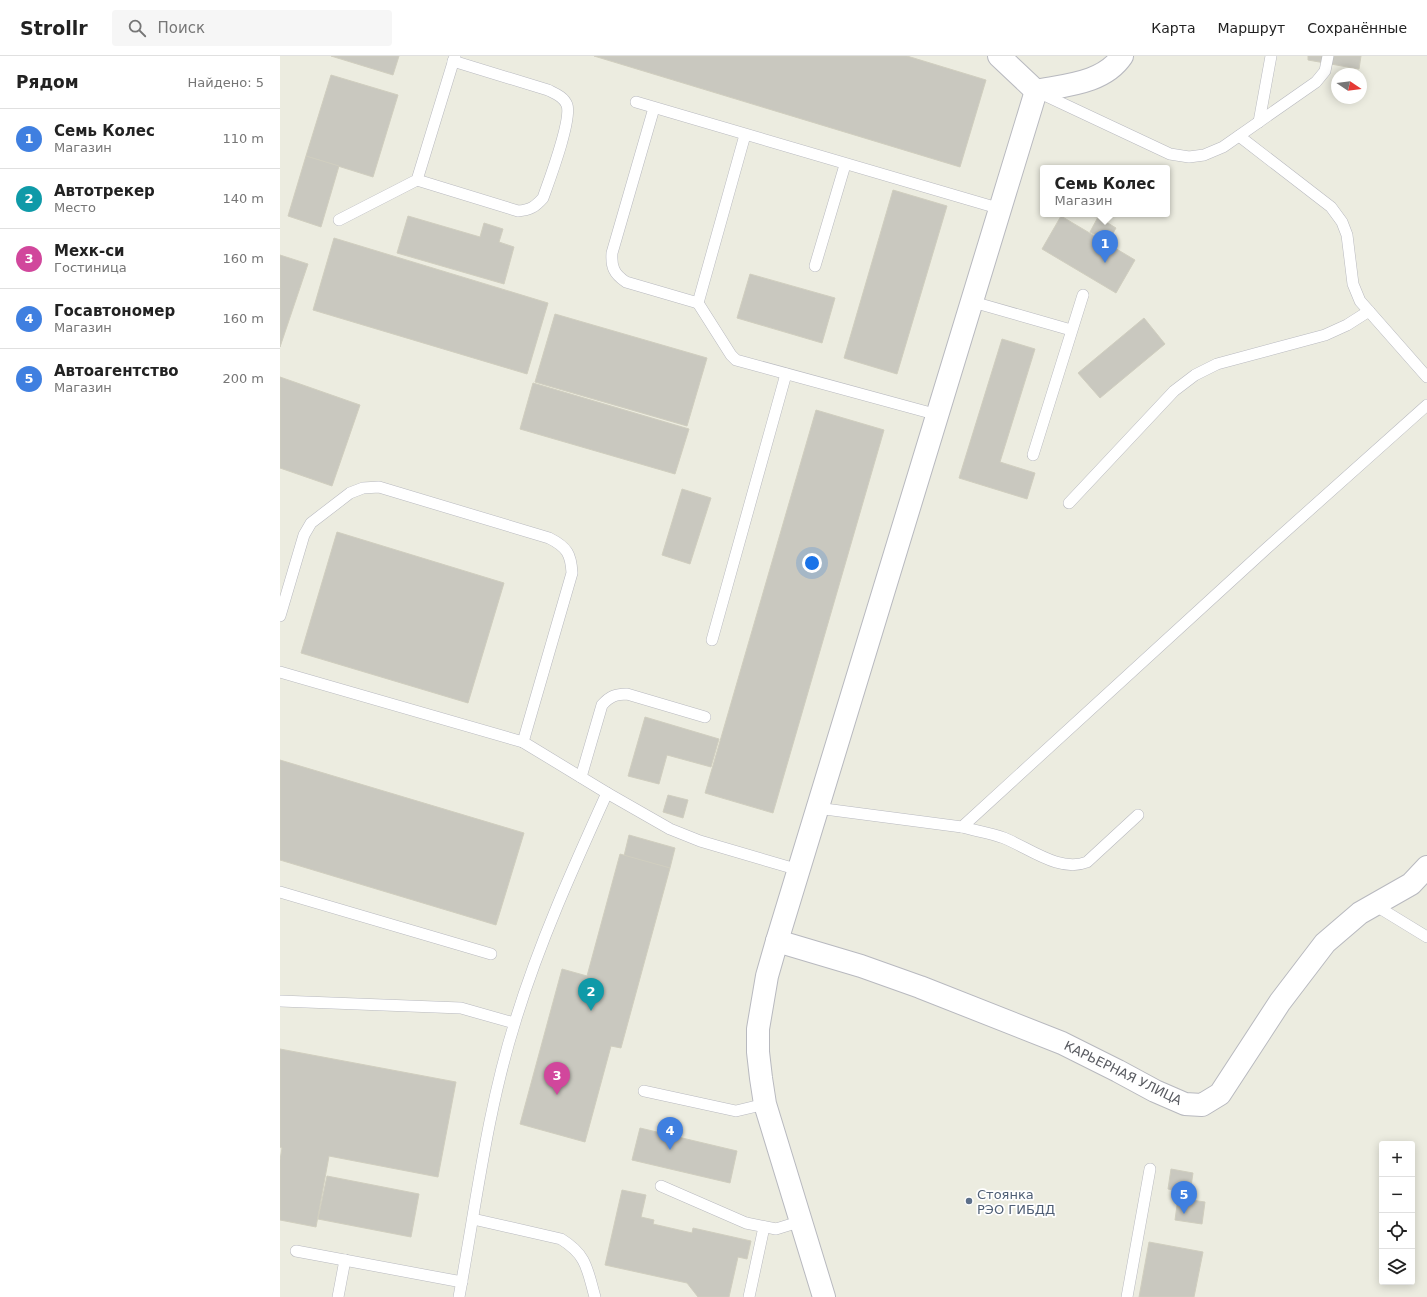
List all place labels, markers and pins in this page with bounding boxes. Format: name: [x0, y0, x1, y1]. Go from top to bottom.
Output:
pin: 1: [1092, 230, 1118, 263]
pin: 2: [578, 978, 604, 1011]
pin: 3: [544, 1062, 570, 1095]
pin: 4: [657, 1117, 683, 1150]
pin: 5: [1171, 1181, 1197, 1214]
place label: Стоянка РЭО ГИБДД: [977, 1187, 1055, 1217]
marker: Стоянка РЭО ГИБДД: [964, 1196, 974, 1206]

